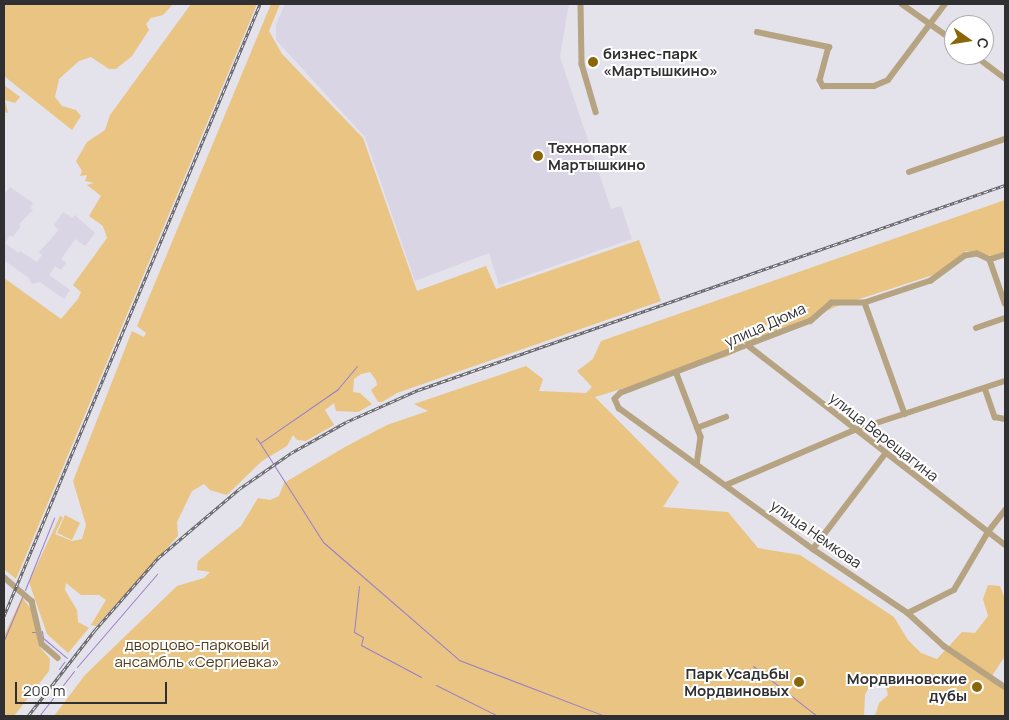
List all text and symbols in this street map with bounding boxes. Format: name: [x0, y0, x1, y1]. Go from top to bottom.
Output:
north arrow: [944, 15, 994, 65]
text: С: [973, 36, 994, 50]
place label: бизнес-парк «Мартышкино»: [603, 44, 718, 79]
marker: бизнес-парк «Мартышкино»: [587, 56, 599, 68]
place label: Технопарк Мартышкино: [548, 138, 645, 173]
marker: Технопарк Мартышкино: [532, 150, 544, 162]
street label: улица Дюма: [722, 299, 808, 351]
street label: улица Верещагина: [826, 389, 942, 485]
street label: улица Немкова: [767, 496, 865, 572]
park label: дворцово-парковый ансамбль «Сергиевка»: [114, 635, 280, 670]
place label: Парк Усадьбы Мордвиновых: [684, 664, 789, 699]
place label: Мордвиновские дубы: [847, 669, 967, 704]
scale bar: [18, 672, 170, 704]
marker: Парк Усадьбы Мордвиновых: [793, 676, 805, 688]
text: 200 m: [23, 680, 66, 701]
marker: Мордвиновские дубы: [971, 681, 983, 693]

